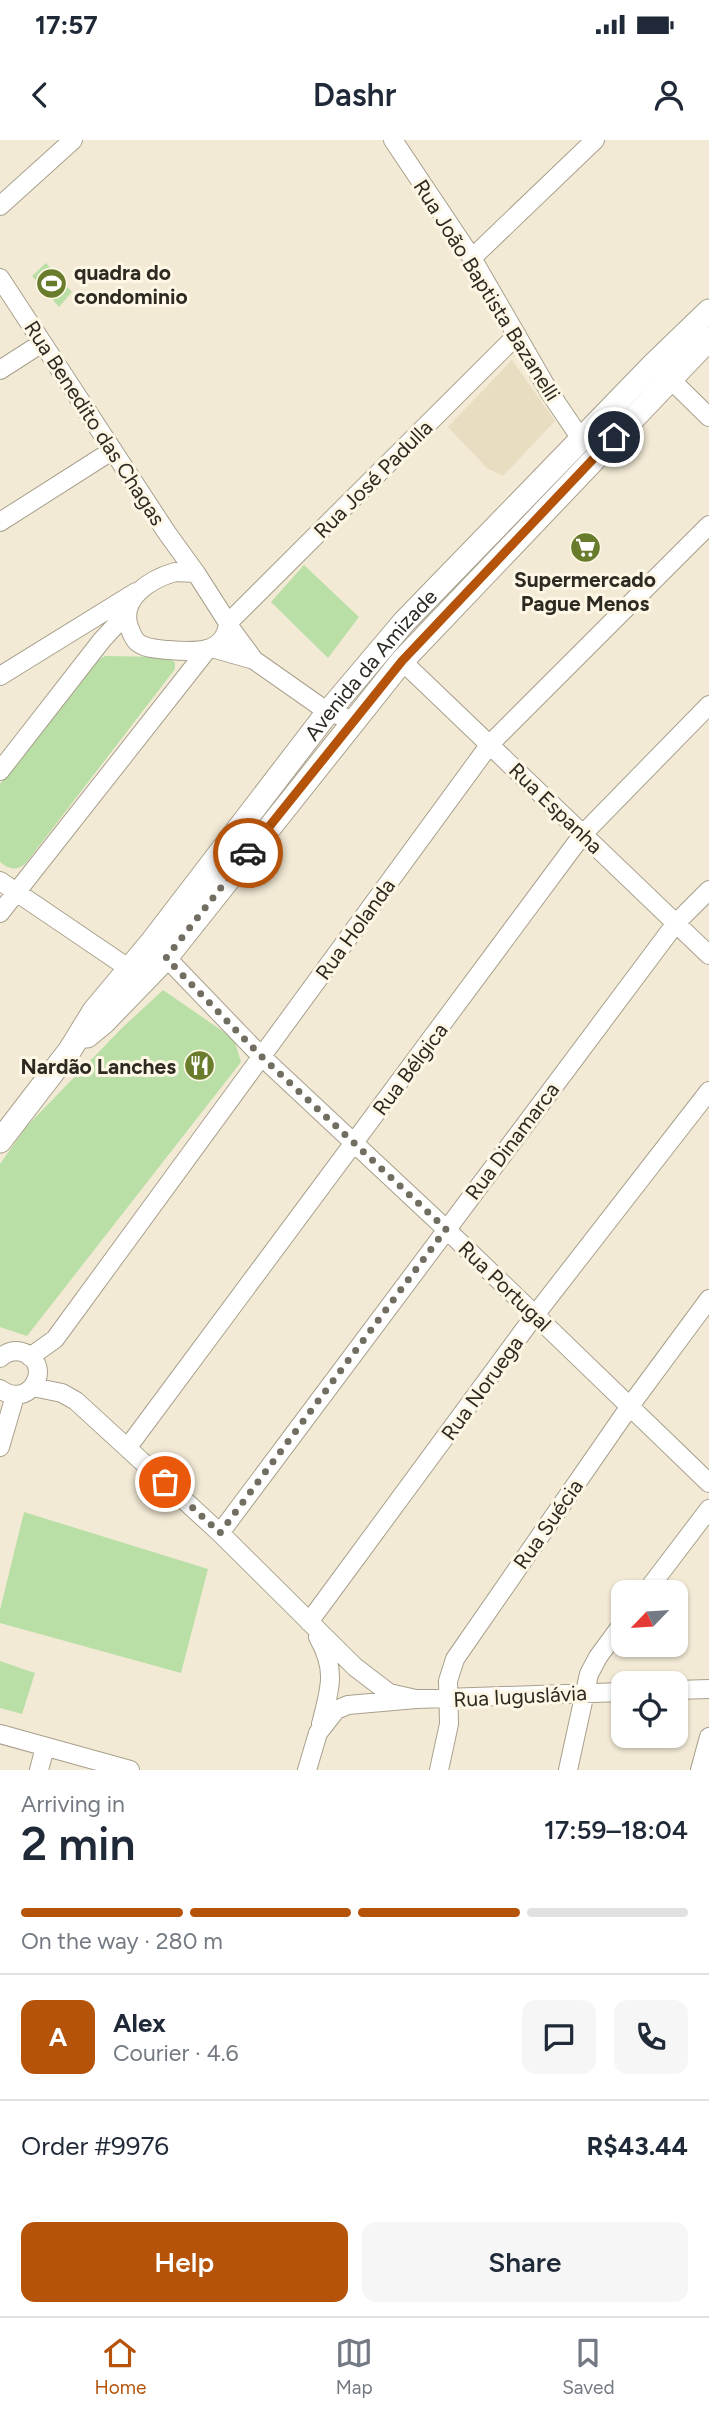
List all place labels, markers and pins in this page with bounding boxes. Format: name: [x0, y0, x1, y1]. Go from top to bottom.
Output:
place label: quadra do condominio: [74, 260, 188, 309]
sports icon: quadra do condominio: [34, 267, 68, 301]
pin: [584, 407, 644, 467]
supermarket icon: Supermercado Pague Menos: [568, 530, 602, 564]
place label: Supermercado Pague Menos: [514, 567, 656, 616]
restaurant icon: Nardão Lanches: [182, 1049, 216, 1083]
place label: Nardão Lanches: [21, 1054, 176, 1079]
pin: [135, 1452, 195, 1512]

